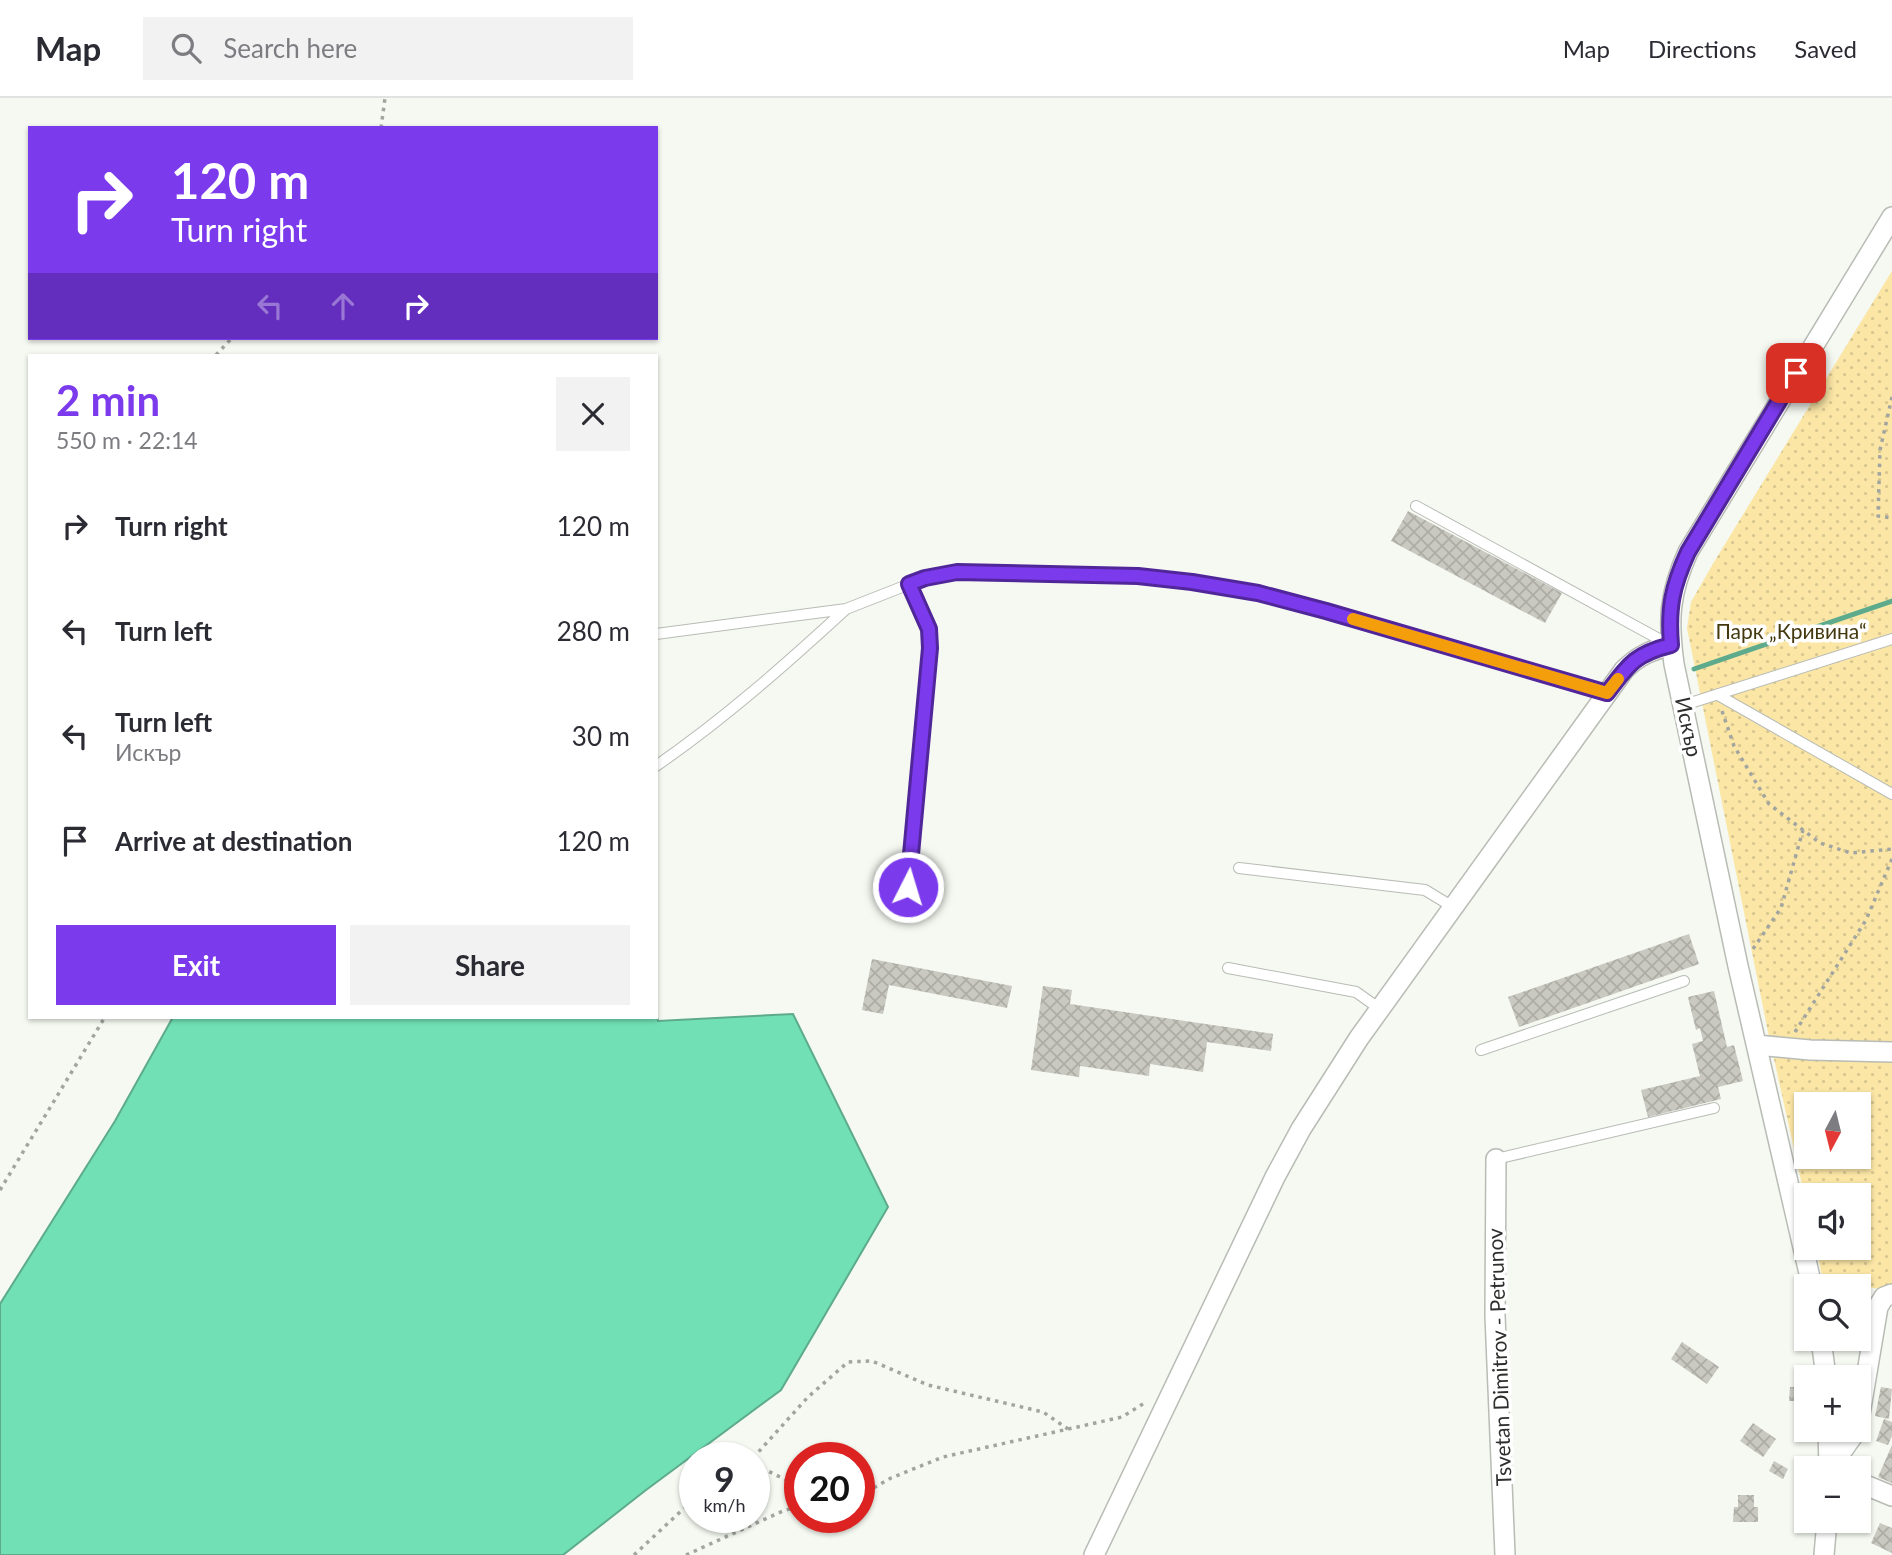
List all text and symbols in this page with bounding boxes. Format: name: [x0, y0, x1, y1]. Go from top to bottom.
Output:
search box: [143, 17, 633, 80]
text: Map: [35, 28, 101, 68]
icon: search: [167, 29, 205, 67]
text: Search here: [223, 32, 357, 64]
text: Map: [1563, 34, 1610, 63]
text: Directions: [1648, 34, 1756, 63]
text: Saved: [1794, 34, 1857, 63]
text: 120 m: [171, 151, 309, 209]
icon: right: [56, 154, 147, 245]
text: Turn right: [171, 210, 307, 249]
icon: left: [251, 287, 289, 325]
icon: ahead: [324, 287, 362, 325]
icon: right: [397, 287, 435, 325]
pin: [1766, 343, 1826, 403]
icon: arrive: [1777, 354, 1815, 392]
text: 2 min: [56, 375, 160, 425]
button: close: [556, 377, 630, 451]
text: 550 m · 22:14: [56, 426, 198, 454]
icon: right: [56, 507, 94, 545]
text: Turn right: [115, 510, 228, 542]
text: 120 m: [557, 510, 630, 542]
icon: left: [56, 612, 94, 650]
text: Turn left: [115, 615, 212, 647]
text: 280 m: [557, 615, 630, 647]
park label: Парк „Кривина“: [1715, 618, 1867, 643]
street label: Искър: [1671, 694, 1708, 759]
text: Turn left: [115, 706, 212, 738]
icon: left: [56, 717, 94, 755]
text: 30 m: [572, 720, 630, 752]
text: Искър: [115, 738, 181, 766]
icon: arrive: [56, 822, 94, 860]
text: Arrive at destination: [115, 825, 352, 857]
text: 120 m: [557, 825, 630, 857]
position arrow: [871, 850, 945, 924]
button: Exit: [56, 925, 336, 1005]
button: Share: [350, 925, 630, 1005]
north arrow: [1794, 1092, 1871, 1169]
map controls: [1794, 1092, 1871, 1533]
button: sound: [1794, 1183, 1871, 1260]
street label: Tsvetan Dimitrov - Petrunov: [1482, 1228, 1515, 1486]
button: search: [1794, 1274, 1871, 1351]
button: +: [1794, 1365, 1871, 1442]
speed limit sign: 20: [784, 1442, 875, 1533]
button: −: [1794, 1456, 1871, 1533]
text: 9: [714, 1457, 735, 1499]
text: km/h: [703, 1494, 746, 1516]

